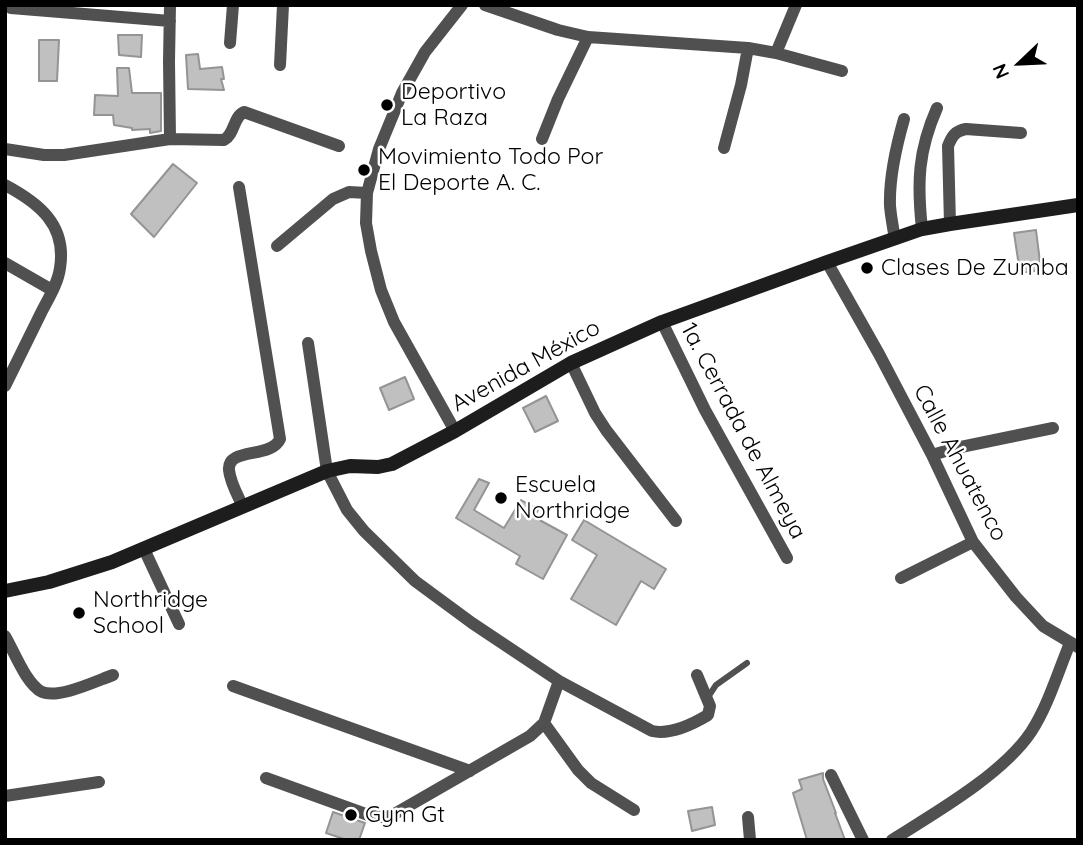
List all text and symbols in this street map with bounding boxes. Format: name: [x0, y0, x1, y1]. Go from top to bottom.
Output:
north arrow: [985, 28, 1055, 98]
text: N: [987, 60, 1014, 82]
place label: Deportivo La Raza: [401, 78, 506, 132]
marker: Deportivo La Raza: [379, 97, 395, 113]
place label: Movimiento Todo Por El Deporte A. C.: [378, 143, 603, 197]
marker: Movimiento Todo Por El Deporte A. C.: [356, 162, 372, 178]
place label: Clases De Zumba: [881, 254, 1069, 282]
marker: Clases De Zumba: [859, 260, 875, 276]
street label: Avenida México: [447, 314, 605, 418]
street label: 1a. Cerrada de Almeya: [674, 318, 812, 544]
street label: Calle Ahuatenco: [907, 380, 1013, 546]
place label: Escuela Northridge: [515, 471, 630, 525]
marker: Escuela Northridge: [493, 490, 509, 506]
place label: Northridge School: [93, 586, 208, 640]
marker: Northridge School: [71, 605, 87, 621]
place label: Gym Gt: [365, 801, 445, 829]
marker: Gym Gt: [343, 807, 359, 823]

